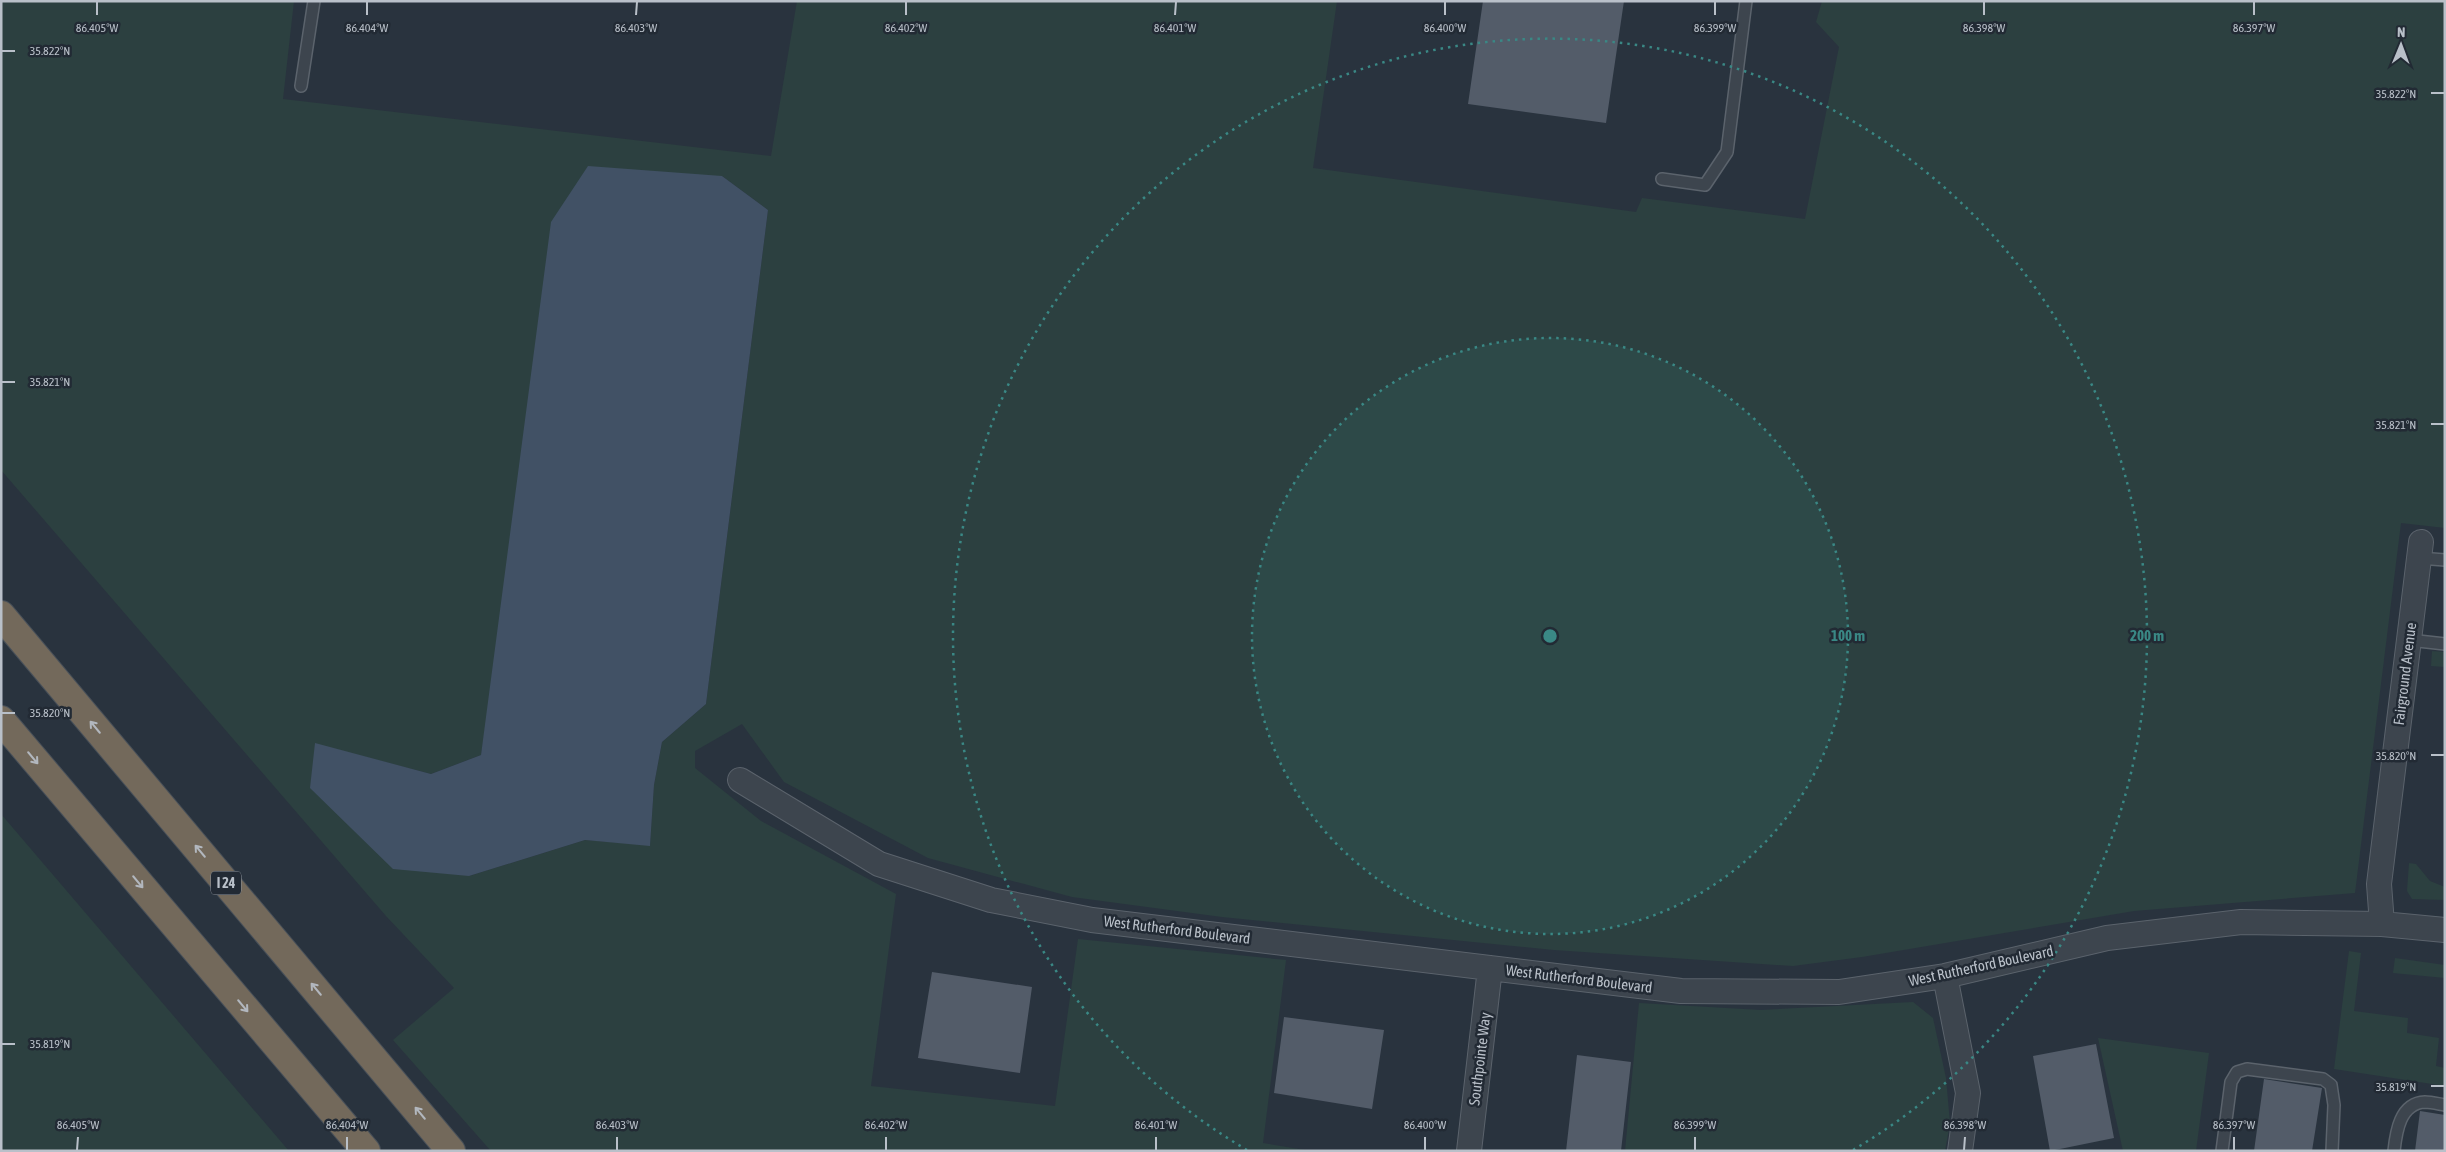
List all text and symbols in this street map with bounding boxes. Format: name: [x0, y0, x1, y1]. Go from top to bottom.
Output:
north arrow: [2376, 20, 2426, 70]
text: 86.405°W: [76, 21, 118, 35]
text: 86.404°W: [346, 21, 388, 35]
text: 86.403°W: [615, 21, 657, 35]
text: 86.402°W: [885, 21, 927, 35]
text: 86.401°W: [1154, 21, 1196, 35]
text: 86.400°W: [1424, 21, 1466, 35]
text: 86.399°W: [1694, 21, 1736, 35]
text: 86.398°W: [1963, 21, 2005, 35]
text: 86.397°W: [2233, 21, 2275, 35]
text: N: [2397, 24, 2405, 40]
text: 35.822°N: [30, 44, 70, 58]
text: 35.822°N: [2376, 87, 2416, 101]
text: 35.821°N: [30, 375, 70, 389]
text: 35.821°N: [2376, 418, 2416, 432]
street label: Fairground Avenue: [2390, 621, 2419, 726]
centre of rings: [1541, 627, 1559, 645]
text: 100 m: [1831, 627, 1865, 644]
text: 200 m: [2130, 627, 2164, 644]
text: 35.820°N: [30, 706, 70, 720]
one-way arrow: [90, 720, 101, 733]
text: 35.820°N: [2376, 749, 2416, 763]
one-way arrow: [27, 751, 38, 764]
one-way arrow: [194, 845, 205, 858]
road number: I 24: [211, 871, 241, 894]
one-way arrow: [132, 875, 143, 888]
street label: West Rutherford Boulevard: [1103, 912, 1251, 947]
street label: West Rutherford Boulevard: [1907, 942, 2055, 989]
street label: West Rutherford Boulevard: [1505, 961, 1653, 996]
one-way arrow: [310, 983, 321, 996]
one-way arrow: [237, 999, 248, 1012]
street label: Southpointe Way: [1465, 1011, 1494, 1106]
text: 35.819°N: [30, 1037, 70, 1051]
text: 35.819°N: [2376, 1080, 2416, 1094]
one-way arrow: [414, 1107, 426, 1120]
text: 86.405°W: [57, 1118, 99, 1132]
text: 86.404°W: [326, 1118, 368, 1132]
text: 86.403°W: [596, 1118, 638, 1132]
text: 86.402°W: [865, 1118, 907, 1132]
text: 86.401°W: [1135, 1118, 1177, 1132]
text: 86.400°W: [1404, 1118, 1446, 1132]
text: 86.399°W: [1674, 1118, 1716, 1132]
text: 86.398°W: [1944, 1118, 1986, 1132]
text: 86.397°W: [2213, 1118, 2255, 1132]

